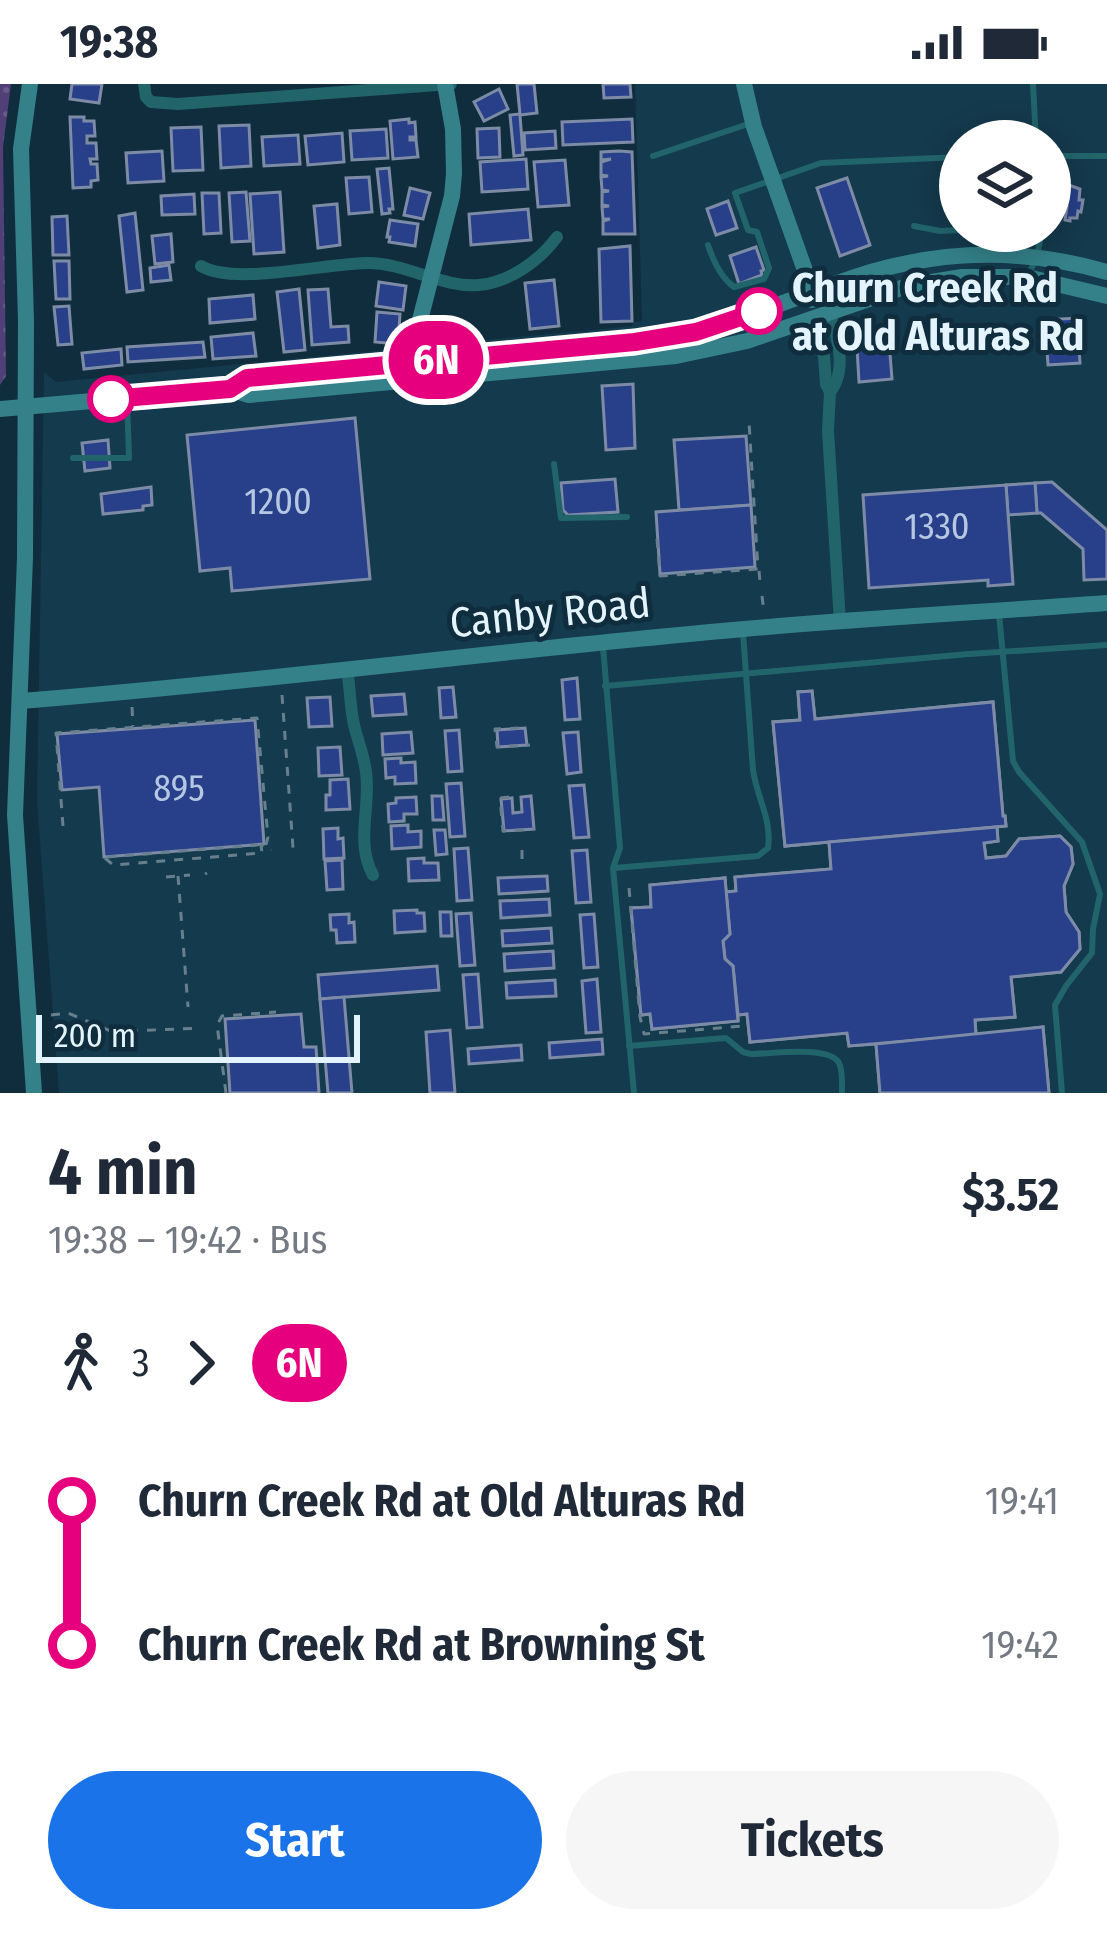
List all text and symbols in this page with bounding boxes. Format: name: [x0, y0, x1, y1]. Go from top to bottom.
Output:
text: 19:38: [60, 15, 158, 69]
map controls: [939, 120, 1071, 252]
button: layers: [939, 120, 1071, 252]
place label: Churn Creek Rd at Old Alturas Rd: [792, 263, 1084, 361]
marker: Churn Creek Rd at Old Alturas Rd: [737, 289, 781, 333]
line badge: 6N: [382, 321, 490, 399]
text: 6N: [412, 335, 460, 385]
unlabelled marker: [89, 377, 133, 421]
house number: 1200: [244, 480, 312, 524]
house number: 1330: [904, 505, 970, 549]
street label: Canby Road: [447, 578, 653, 648]
house number: 895: [153, 767, 205, 811]
scale bar: [36, 1009, 360, 1062]
text: 200 m: [54, 1016, 136, 1056]
text: 4 min: [48, 1132, 198, 1211]
text: $3.52: [962, 1168, 1059, 1222]
text: 19:38 – 19:42 · Bus: [48, 1217, 327, 1263]
icon: walk: [48, 1330, 114, 1396]
icon: forward: [168, 1330, 234, 1396]
text: 6N: [276, 1338, 323, 1388]
text: 3: [132, 1340, 150, 1386]
text: Churn Creek Rd at Old Alturas Rd: [138, 1474, 745, 1528]
text: 19:41: [985, 1478, 1059, 1524]
text: Churn Creek Rd at Browning St: [138, 1618, 705, 1672]
text: 19:42: [981, 1622, 1059, 1668]
button: Start: [48, 1771, 542, 1909]
button: Tickets: [566, 1771, 1059, 1909]

